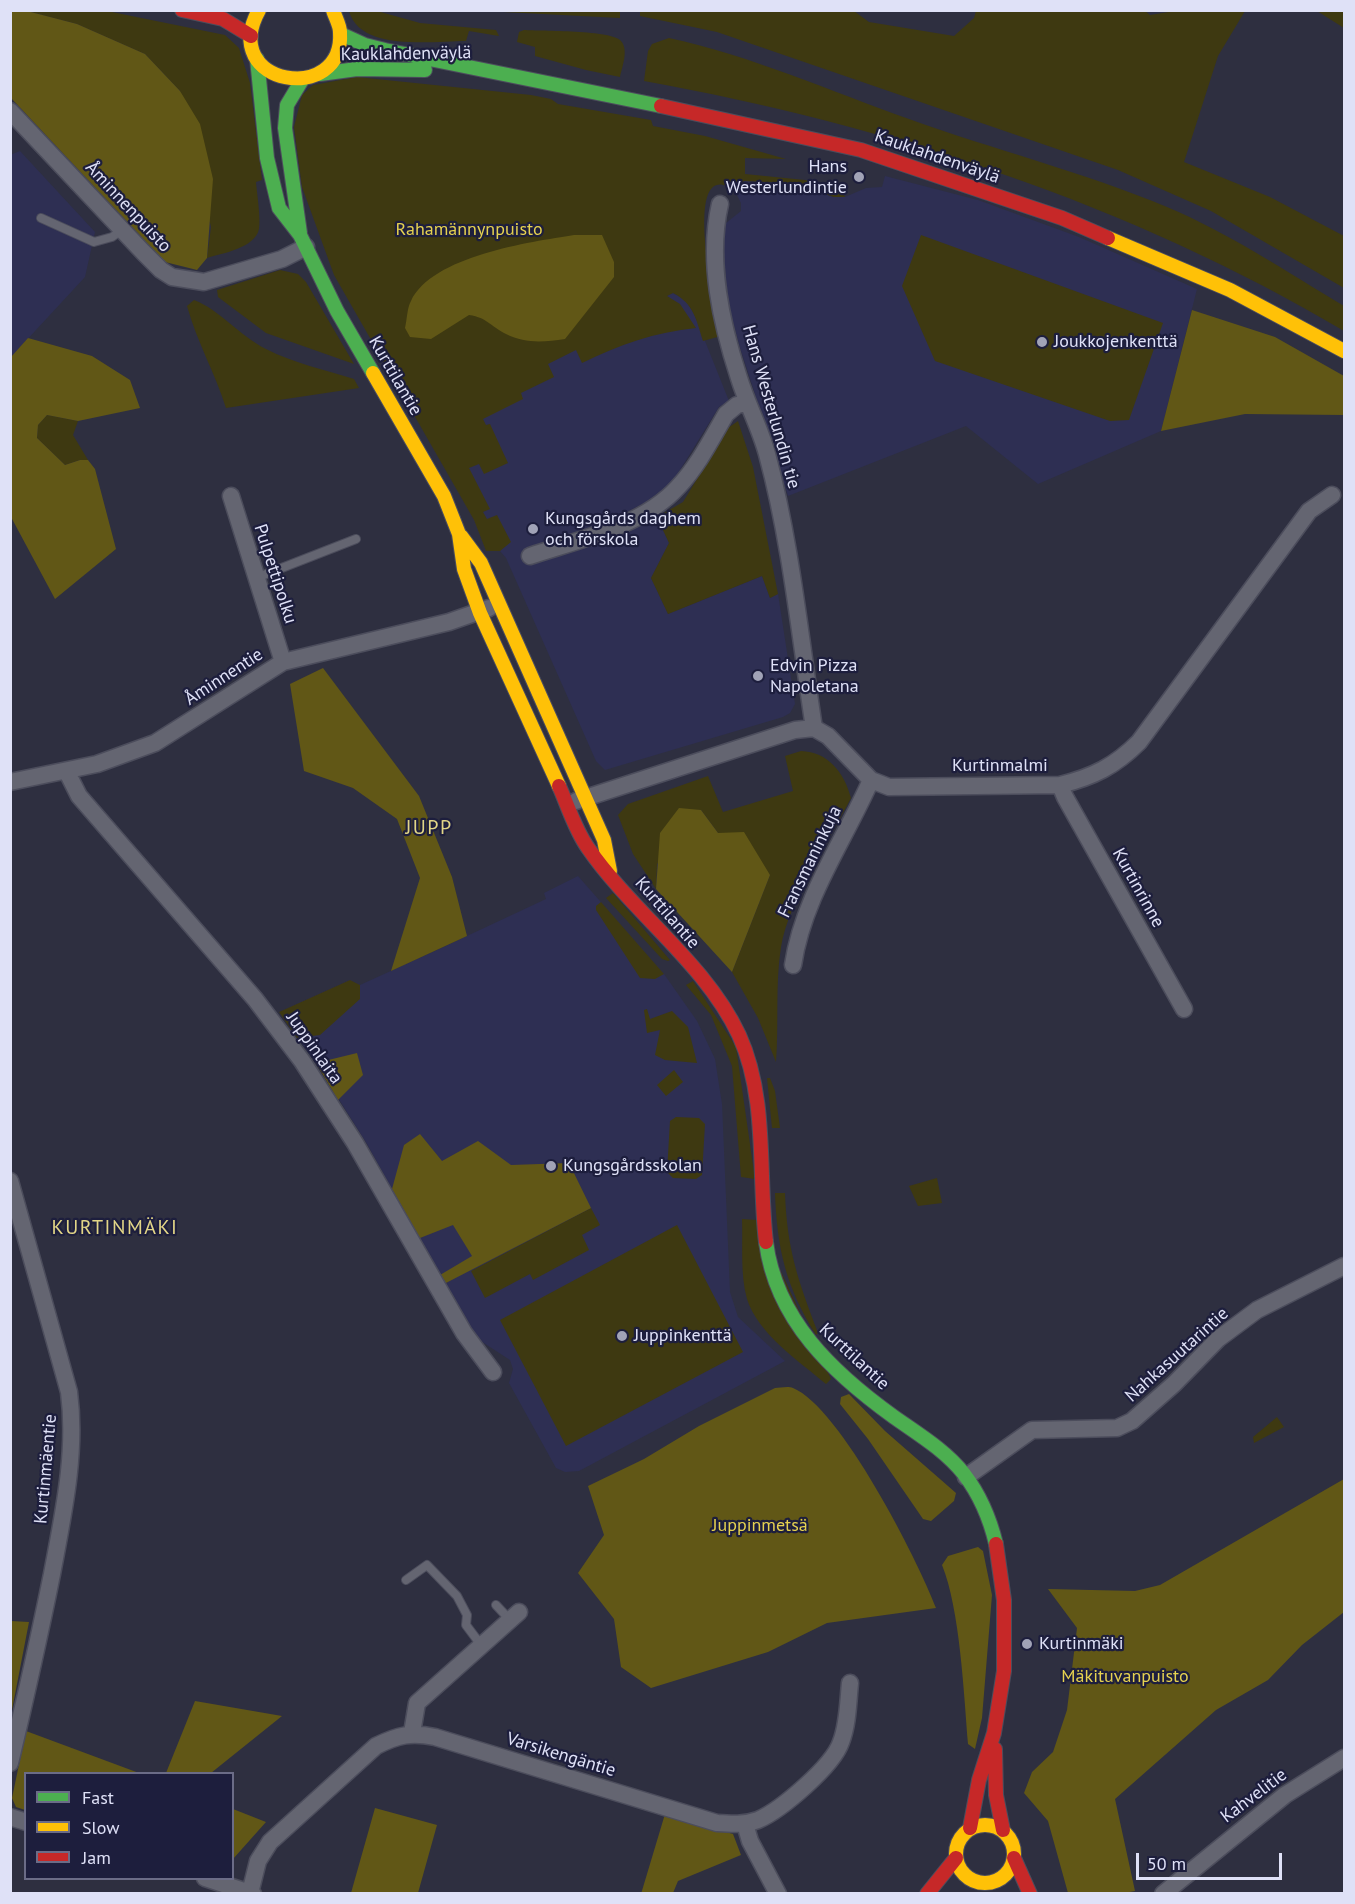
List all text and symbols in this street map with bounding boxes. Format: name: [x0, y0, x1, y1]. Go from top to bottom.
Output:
street label: Kauklahdenväylä: [341, 42, 471, 66]
street label: Kauklahdenväylä: [872, 126, 1002, 188]
place label: Hans Westerlundintie: [726, 156, 847, 198]
street label: Åminnenpuisto: [81, 157, 175, 257]
marker: Hans Westerlundintie: [852, 170, 866, 184]
park label: Rahamännynpuisto: [395, 219, 543, 241]
street label: Hans Westerlundin tie: [737, 323, 805, 491]
place label: Joukkojenkenttä: [1054, 331, 1178, 353]
street label: Kurttilantie: [364, 333, 426, 419]
marker: Joukkojenkenttä: [1035, 335, 1049, 349]
place label: Kungsgårds daghem och förskola: [545, 508, 701, 550]
street label: Pulpettipolku: [249, 522, 301, 626]
marker: Kungsgårds daghem och förskola: [526, 522, 540, 536]
street label: Åminnentie: [181, 644, 267, 710]
place label: Edvin Pizza Napoletana: [770, 655, 859, 698]
marker: Edvin Pizza Napoletana: [751, 669, 765, 683]
street label: Kurtinmalmi: [952, 755, 1048, 777]
street label: Fransmaninkuja: [774, 802, 846, 922]
district label: JUPP: [405, 816, 453, 840]
street label: Kurtinrinne: [1107, 845, 1169, 931]
street label: Kurttilantie: [630, 873, 704, 953]
street label: Juppinlaita: [281, 1008, 347, 1088]
place label: Kungsgårdsskolan: [563, 1155, 702, 1177]
marker: Kungsgårdsskolan: [544, 1159, 558, 1173]
district label: KURTINMÄKI: [52, 1216, 178, 1240]
street label: Nahkasuutarintie: [1121, 1303, 1233, 1407]
street label: Kurttilantie: [814, 1319, 894, 1395]
place label: Juppinkenttä: [634, 1325, 732, 1347]
marker: Juppinkenttä: [615, 1329, 629, 1343]
street label: Kurtinmäentie: [30, 1413, 62, 1525]
park label: Juppinmetsä: [712, 1515, 808, 1537]
place label: Kurtinmäki: [1039, 1633, 1124, 1655]
marker: Kurtinmäki: [1020, 1637, 1034, 1651]
park label: Mäkituvanpuisto: [1061, 1666, 1189, 1688]
street label: Varsikengäntie: [504, 1728, 618, 1782]
street label: Kahvelitie: [1217, 1764, 1291, 1828]
legend: [24, 1772, 234, 1880]
text: Fast: [82, 1786, 114, 1809]
text: Slow: [82, 1816, 120, 1839]
scale bar: [1139, 1841, 1284, 1879]
text: Jam: [82, 1846, 111, 1869]
text: 50 m: [1147, 1852, 1186, 1875]

